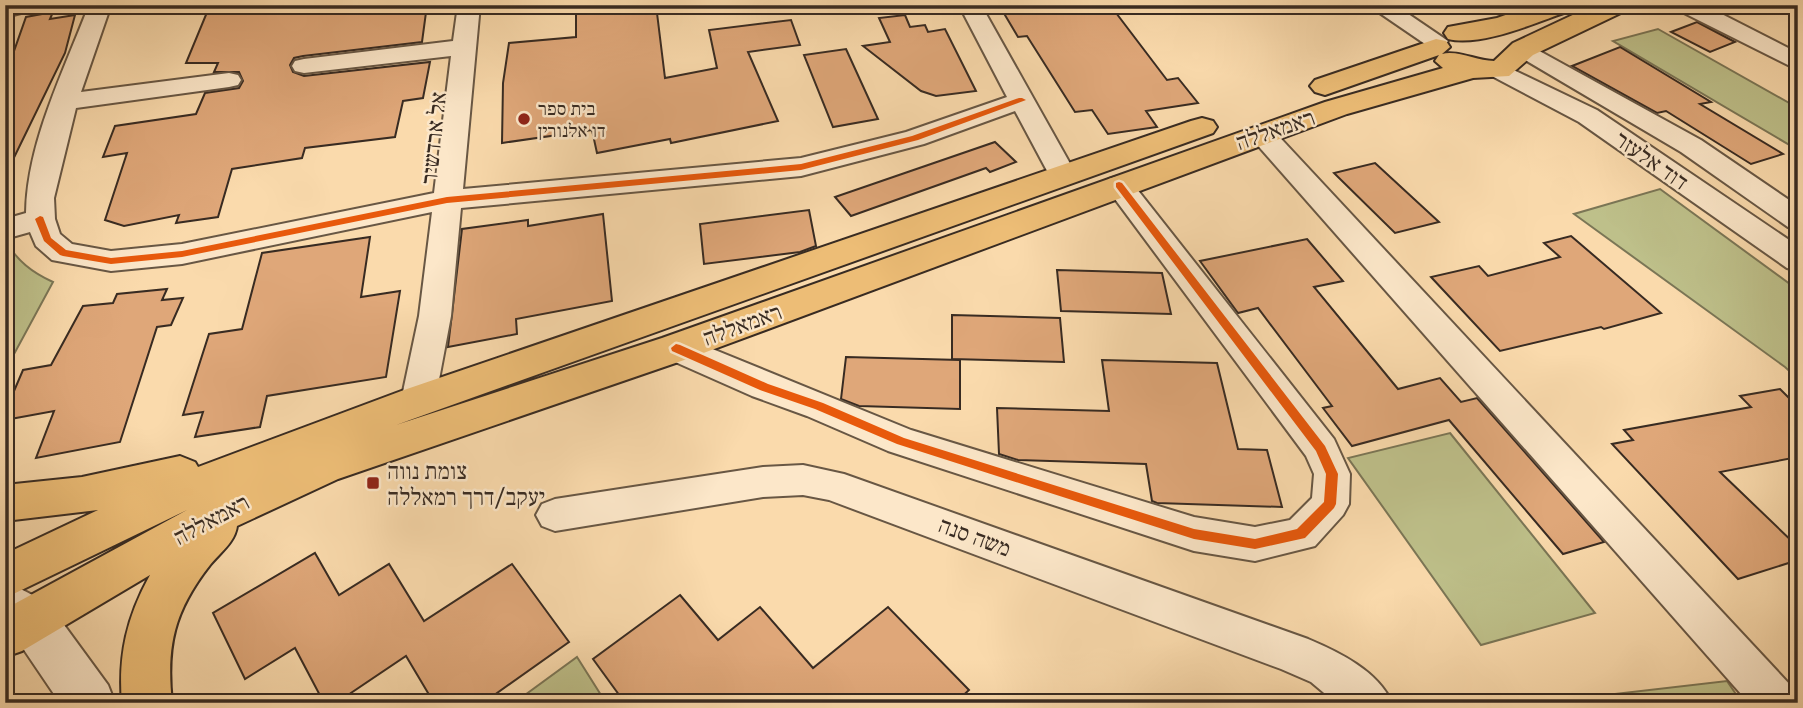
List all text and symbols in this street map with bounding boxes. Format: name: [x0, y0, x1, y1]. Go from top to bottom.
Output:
street label: אל ארדשיר: [412, 90, 454, 186]
place label: בית ספר דו אלנורין: [538, 94, 606, 144]
street label: ראמאללה: [1231, 100, 1319, 158]
marker: בית ספר דו אלנורין: [516, 111, 532, 127]
street label: דוד אלעזר: [1608, 123, 1696, 197]
street label: ראמאללה: [698, 294, 786, 354]
place label: צומת נווה יעקב/דרך רמאללה: [387, 454, 545, 513]
marker: צומת נווה יעקב/דרך רמאללה: [365, 475, 381, 491]
street label: ראמאללה: [167, 485, 255, 553]
street label: משה סנה: [934, 508, 1016, 564]

